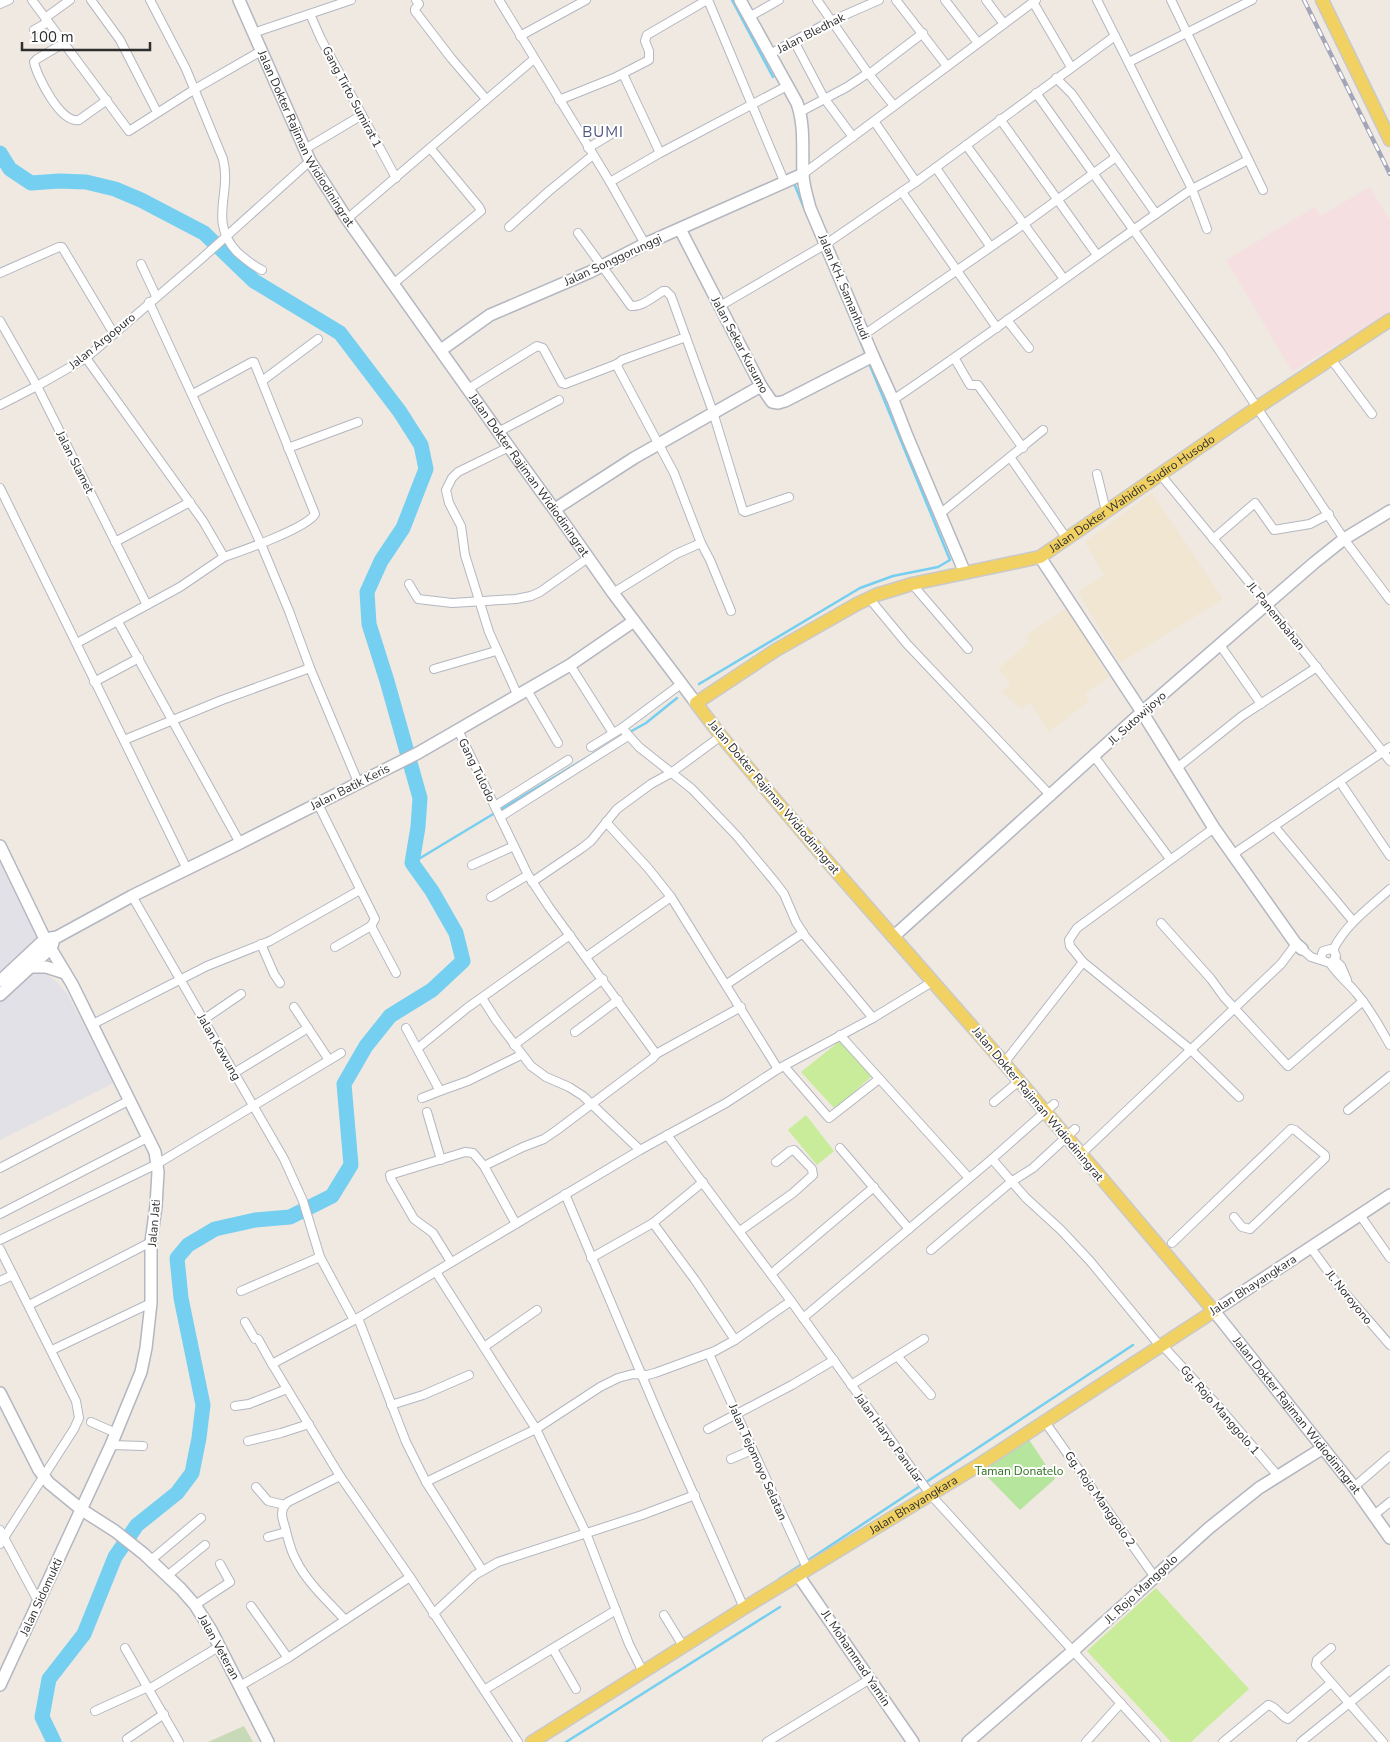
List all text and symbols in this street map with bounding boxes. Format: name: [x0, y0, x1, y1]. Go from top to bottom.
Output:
street label: Jalan Bledhak: [773, 9, 849, 57]
scale bar: [22, 20, 150, 52]
text: 100 m: [30, 27, 74, 47]
street label: Gang Tirto Sumirat 1: [318, 43, 386, 151]
street label: Jalan Dokter Rajiman Widiodiningrat: [254, 47, 358, 230]
district label: BUMI: [582, 122, 624, 142]
street label: Jalan Songgorunggi: [561, 230, 665, 290]
street label: Jalan KH. Samanhudi: [814, 231, 873, 342]
street label: Jalan Sekar Kusumo: [707, 293, 772, 396]
street label: Jalan Argopuro: [65, 309, 139, 373]
street label: Jalan Dokter Rajiman Widiodiningrat: [465, 390, 593, 560]
street label: Jalan Slamet: [52, 427, 98, 497]
street label: Jalan Dokter Wahidin Sudiro Husodo: [1045, 431, 1218, 557]
street label: Jl. Panembahan: [1243, 578, 1309, 654]
street label: Jl. Sutowijoyo: [1104, 687, 1170, 749]
street label: Jalan Dokter Rajiman Widiodiningrat: [704, 716, 844, 878]
street label: Gang Tulodo: [455, 736, 499, 805]
street label: Jalan Batik Keris: [307, 760, 393, 814]
street label: Jalan Kawung: [193, 1010, 245, 1083]
street label: Jalan Dokter Rajiman Widiodiningrat: [968, 1023, 1108, 1185]
street label: Jalan Jati: [144, 1199, 164, 1248]
street label: Jalan Bhayangkara: [1206, 1251, 1299, 1320]
street label: Jl. Noroyono: [1321, 1266, 1376, 1328]
street label: Jalan Dokter Rajiman Widiodiningrat: [1229, 1333, 1365, 1498]
street label: Gg. Rojo Manggolo 1: [1177, 1362, 1263, 1458]
street label: Jalan Haryo Panular: [850, 1389, 927, 1487]
street label: Jalan Tejomoyo Selatan: [725, 1400, 791, 1523]
street label: Gg. Rojo Manggolo 2: [1061, 1448, 1139, 1550]
park label: Taman Donatelo: [975, 1463, 1064, 1479]
street label: Jalan Bhayangkara: [865, 1472, 960, 1538]
street label: Jl. Rojo Manggolo: [1100, 1551, 1181, 1628]
street label: Jalan Sidomukti: [16, 1556, 66, 1639]
street label: Jl. Mohammad Yamin: [817, 1606, 894, 1709]
street label: Jalan Veteran: [194, 1611, 243, 1682]

